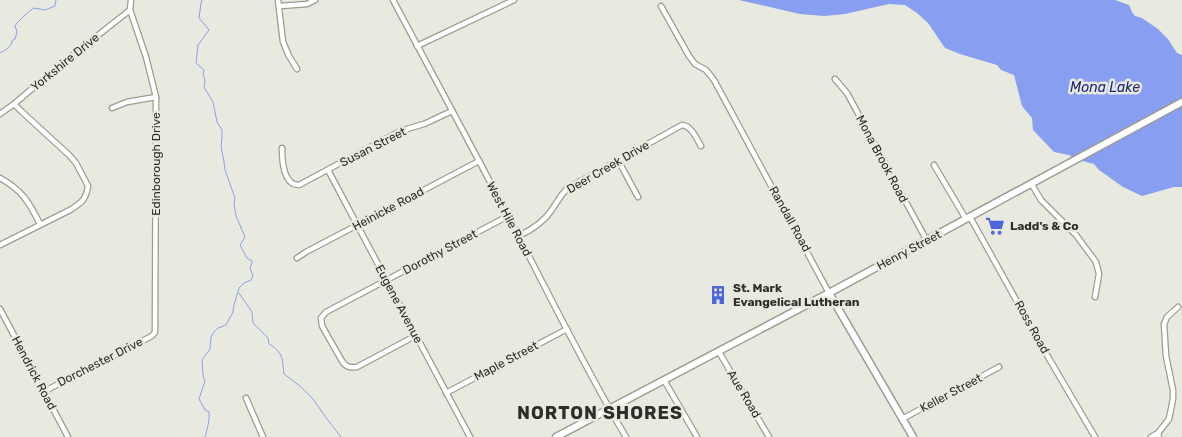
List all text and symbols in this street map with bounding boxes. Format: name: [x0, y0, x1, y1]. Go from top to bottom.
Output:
street label: Yorkshire Drive: [28, 30, 102, 94]
water label: Mona Lake: [1070, 79, 1140, 96]
street label: Edinborough Drive: [149, 112, 163, 216]
street label: Mona Brook Road: [853, 113, 911, 205]
street label: Susan Street: [338, 124, 409, 170]
street label: Deer Creek Drive: [564, 138, 652, 196]
street label: West Hile Road: [483, 179, 535, 259]
street label: Heinicke Road: [350, 184, 426, 234]
street label: Randall Road: [766, 184, 814, 254]
supermarket icon: Ladd's & Co: [984, 215, 1006, 237]
place label: Ladd's & Co: [1010, 219, 1079, 233]
street label: Dorothy Street: [400, 226, 480, 277]
street label: Henry Street: [874, 227, 944, 273]
street label: Eugene Avenue: [372, 262, 426, 346]
place label: St. Mark Evangelical Lutheran: [733, 281, 860, 309]
building icon: St. Mark Evangelical Lutheran: [707, 284, 729, 306]
street label: Ross Road: [1012, 298, 1052, 356]
street label: Hendrick Road: [9, 334, 59, 412]
street label: Dorchester Drive: [55, 334, 145, 390]
street label: Maple Street: [472, 338, 541, 384]
street label: Aue Road: [724, 368, 764, 420]
street label: Keller Street: [918, 371, 985, 415]
district label: NORTON SHORES: [517, 402, 683, 424]

